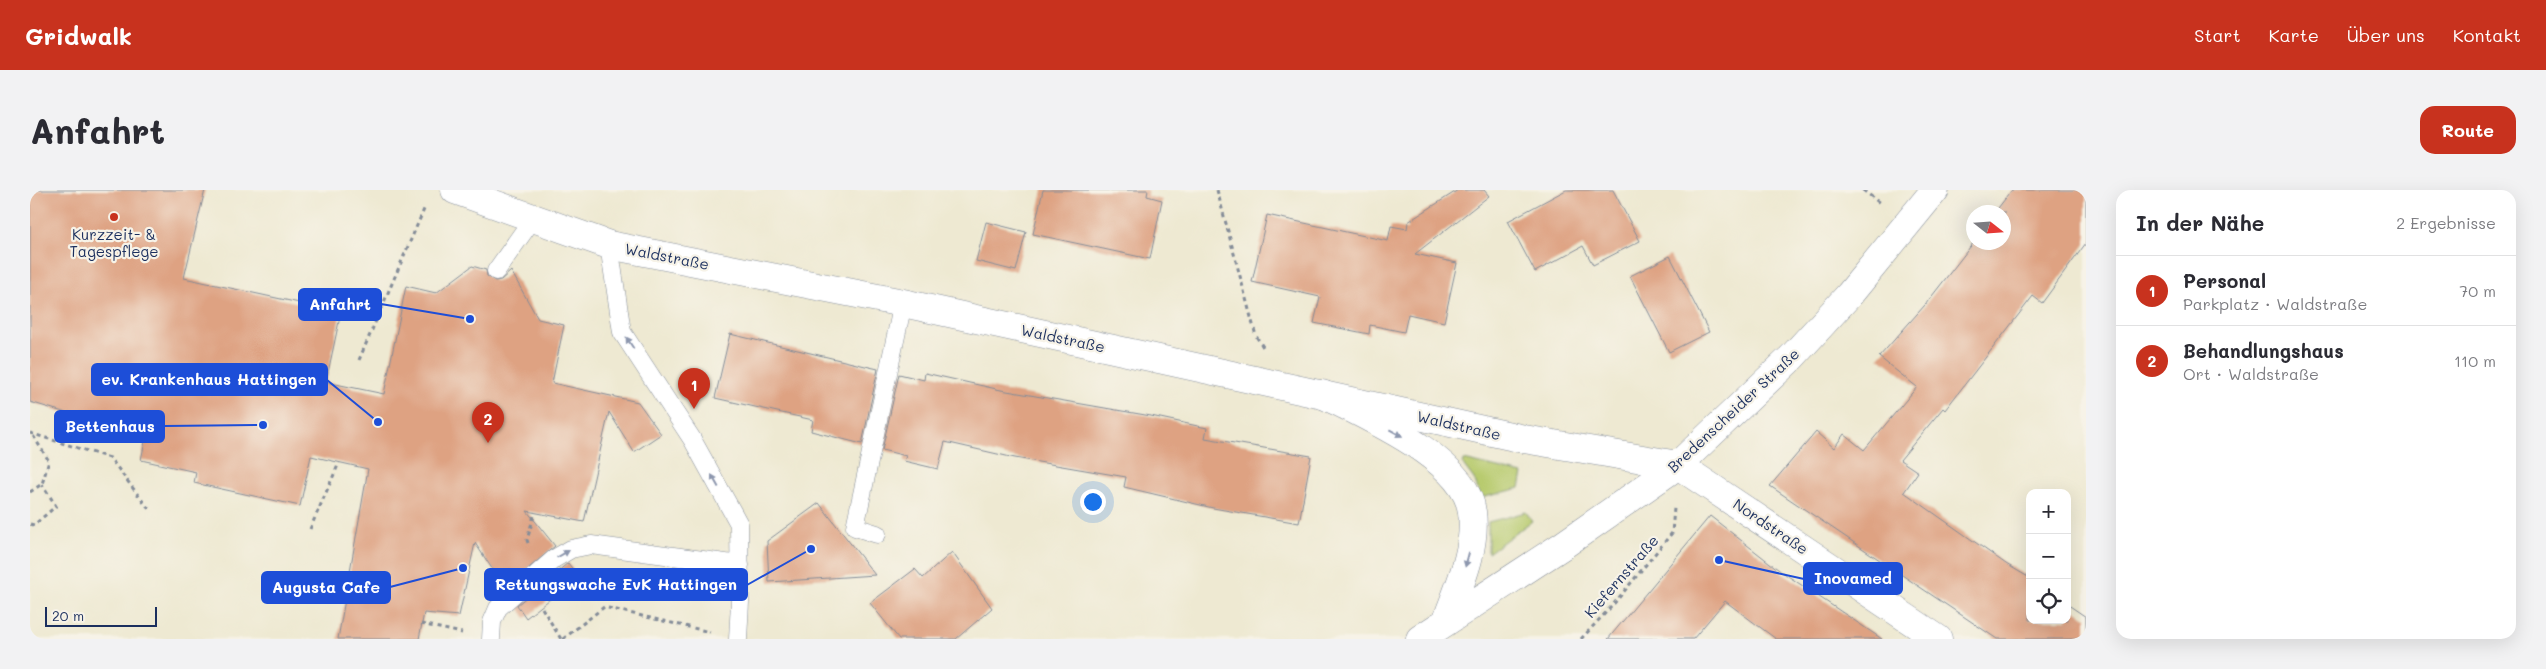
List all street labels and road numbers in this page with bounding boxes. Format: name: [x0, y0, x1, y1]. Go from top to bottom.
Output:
street label: Waldstraße: [623, 238, 711, 274]
street label: Waldstraße: [1019, 319, 1107, 357]
street label: Bredenscheider Straße: [1663, 344, 1803, 476]
street label: Waldstraße: [1415, 406, 1503, 444]
street label: Nordstraße: [1730, 494, 1812, 558]
street label: Kiefernstraße: [1579, 530, 1663, 622]

